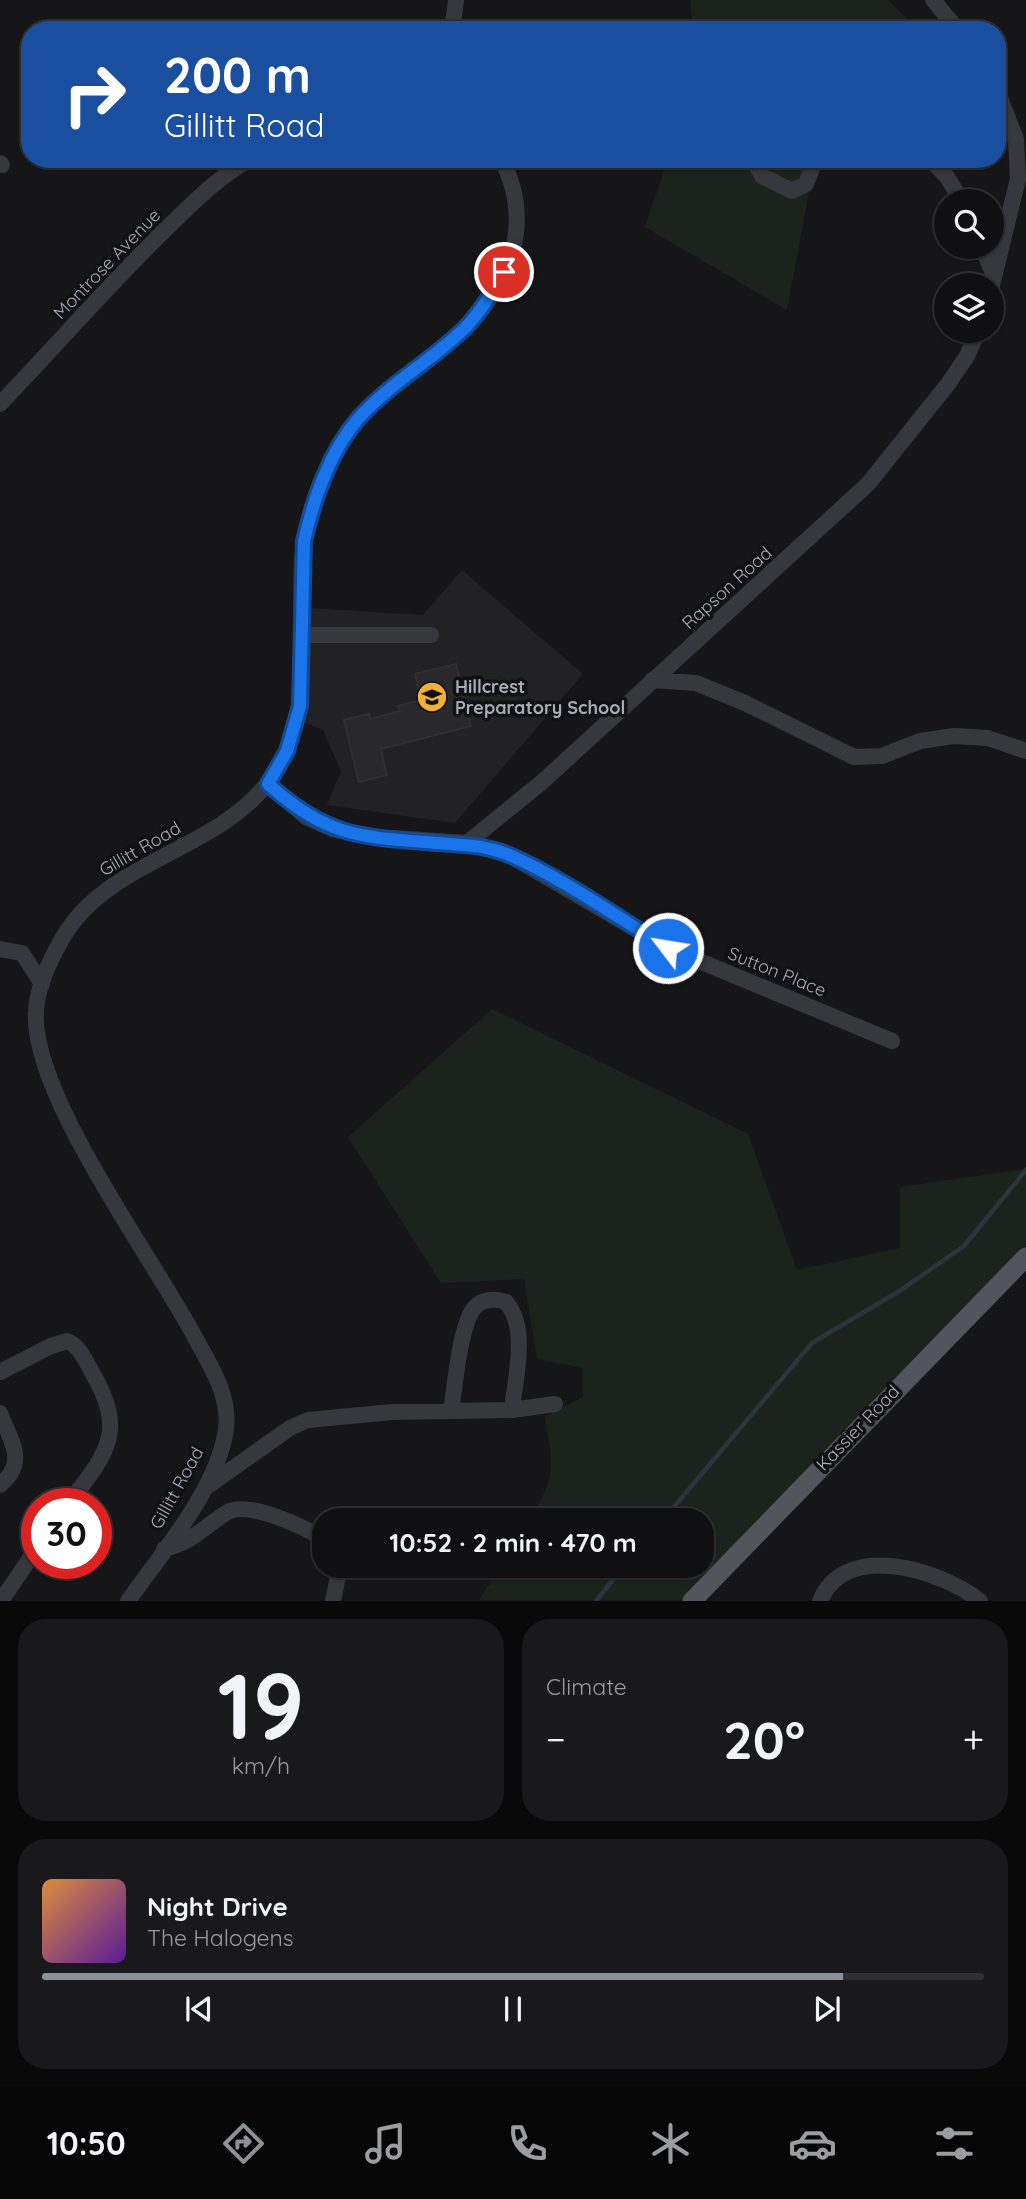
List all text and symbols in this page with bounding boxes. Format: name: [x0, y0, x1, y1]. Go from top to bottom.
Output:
text: 200 m: [164, 44, 311, 105]
icon: right: [49, 49, 140, 140]
text: Gillitt Road: [164, 105, 324, 145]
map controls: [934, 189, 1004, 343]
button: search: [934, 189, 1004, 259]
street label: Montrose Avenue: [48, 204, 165, 324]
pin: [474, 242, 534, 302]
icon: arrive: [485, 253, 523, 291]
button: layers: [934, 273, 1004, 343]
street label: Rapson Road: [677, 541, 776, 634]
place label: Hillcrest Preparatory School: [455, 675, 625, 719]
school or university icon: Hillcrest Preparatory School: [415, 680, 449, 714]
street label: Gillitt Road: [95, 816, 185, 881]
position arrow: [631, 911, 705, 985]
street label: Sutton Place: [725, 941, 830, 1002]
street label: Kassier Road: [811, 1380, 904, 1475]
street label: Gillitt Road: [145, 1443, 209, 1533]
speed limit sign: 30: [21, 1488, 112, 1579]
text: 10:52 · 2 min · 470 m: [389, 1526, 637, 1559]
text: 19: [217, 1648, 305, 1762]
text: Climate: [546, 1672, 627, 1701]
text: 20°: [723, 1707, 805, 1772]
text: −: [546, 1715, 566, 1763]
text: +: [963, 1715, 984, 1763]
text: km/h: [232, 1751, 290, 1780]
text: Night Drive: [147, 1890, 288, 1923]
text: The Halogens: [147, 1923, 294, 1952]
icon: previous: [180, 1990, 218, 2028]
icon: pause: [494, 1990, 532, 2028]
icon: next: [808, 1990, 846, 2028]
icon: directions: [219, 2119, 268, 2168]
icon: music: [361, 2119, 410, 2168]
icon: phone: [503, 2119, 552, 2168]
icon: climate: [646, 2119, 695, 2168]
icon: car: [788, 2119, 837, 2168]
icon: filters: [930, 2119, 979, 2168]
text: 10:50: [47, 2123, 126, 2163]

